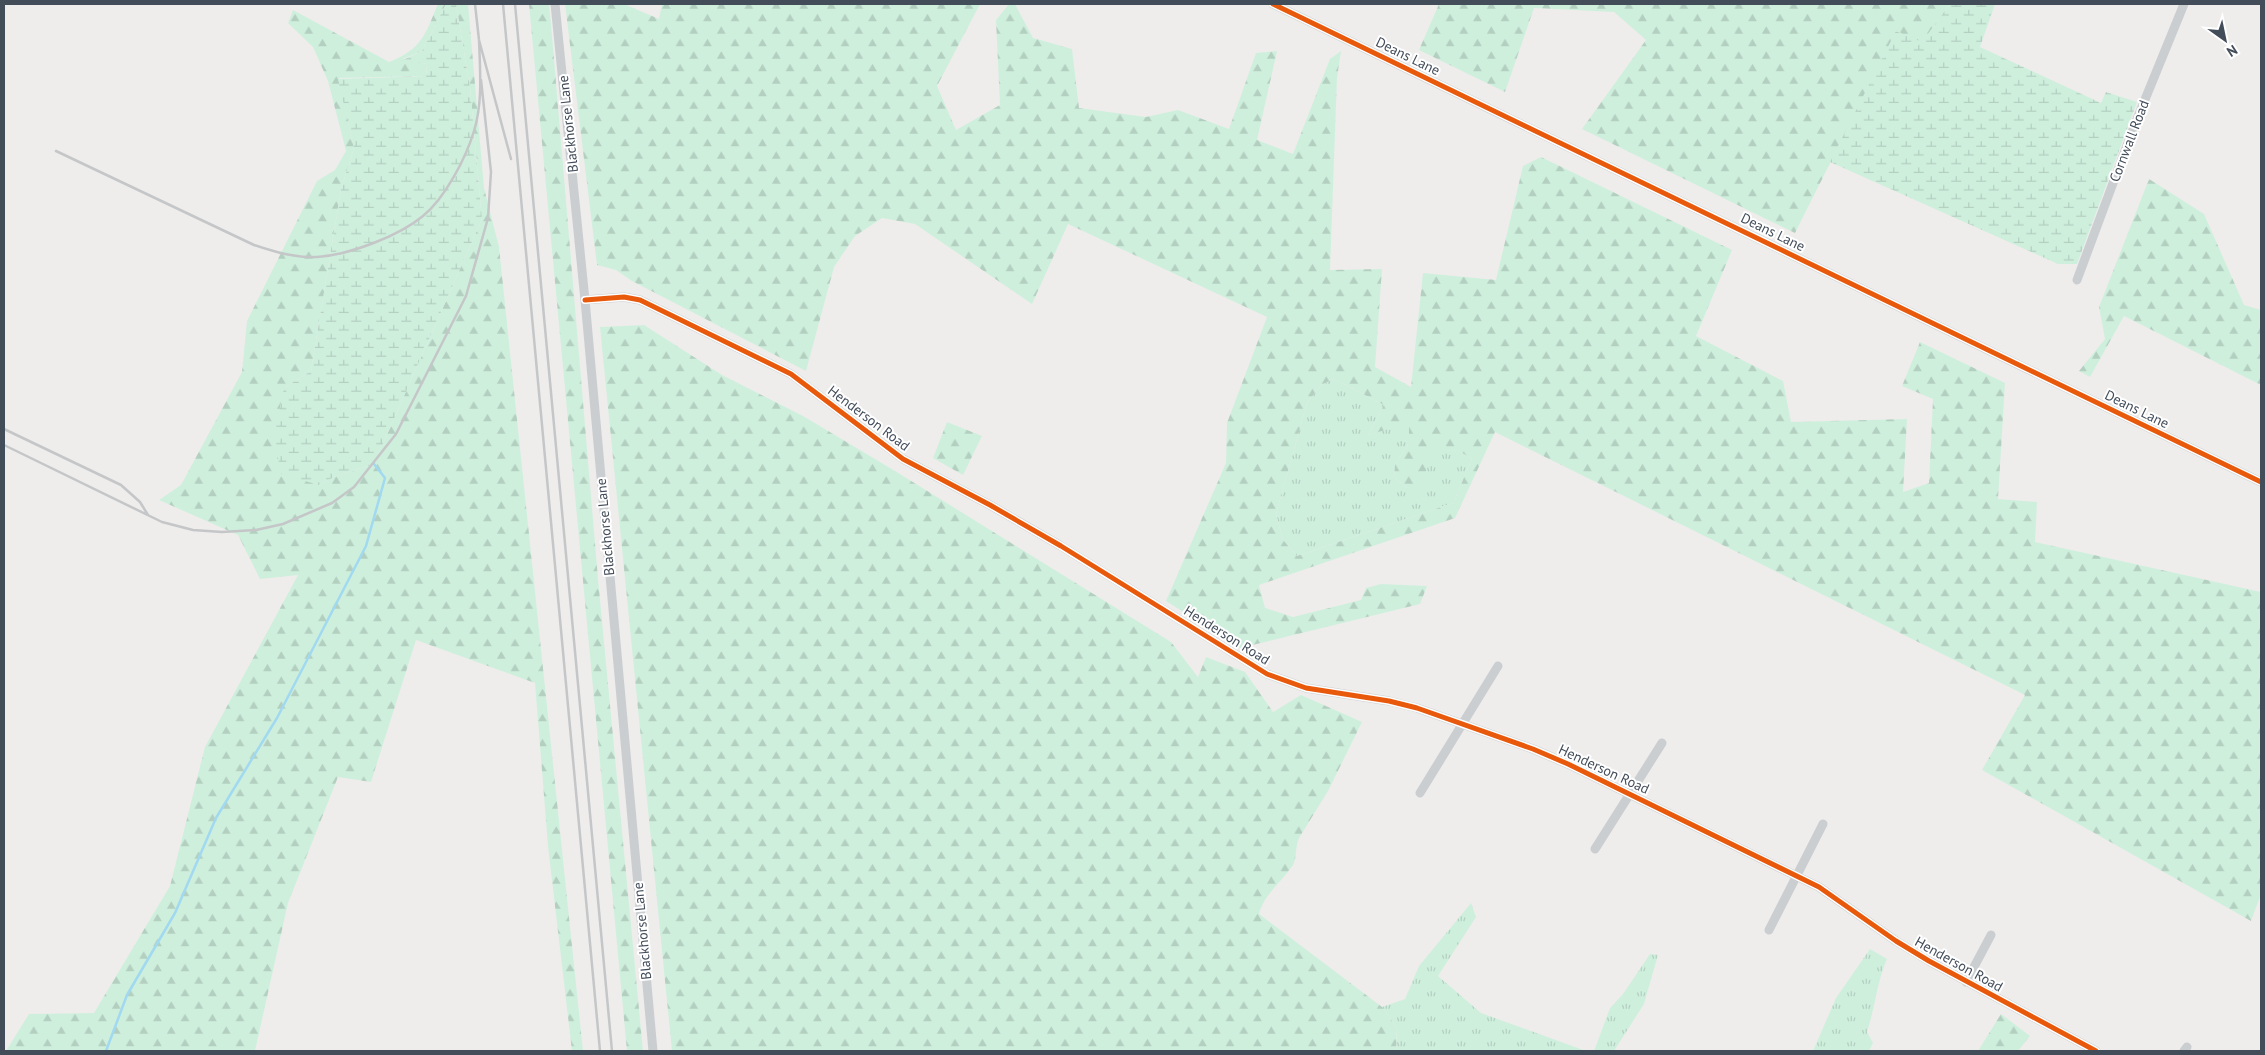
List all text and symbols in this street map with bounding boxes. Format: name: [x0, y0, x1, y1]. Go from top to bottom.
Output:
north arrow: [2200, 15, 2250, 65]
street label: Deans Lane: [1373, 33, 1443, 79]
text: N: [2223, 41, 2241, 61]
street label: Blackhorse Lane: [554, 75, 582, 173]
street label: Cornwall Road: [2105, 98, 2153, 184]
street label: Deans Lane: [1738, 209, 1808, 255]
street label: Henderson Road: [824, 381, 914, 455]
street label: Deans Lane: [2102, 386, 2172, 432]
street label: Blackhorse Lane: [592, 478, 618, 576]
street label: Henderson Road: [1181, 601, 1273, 669]
street label: Henderson Road: [1556, 740, 1652, 798]
street label: Blackhorse Lane: [629, 882, 655, 980]
street label: Henderson Road: [1912, 932, 2006, 996]

